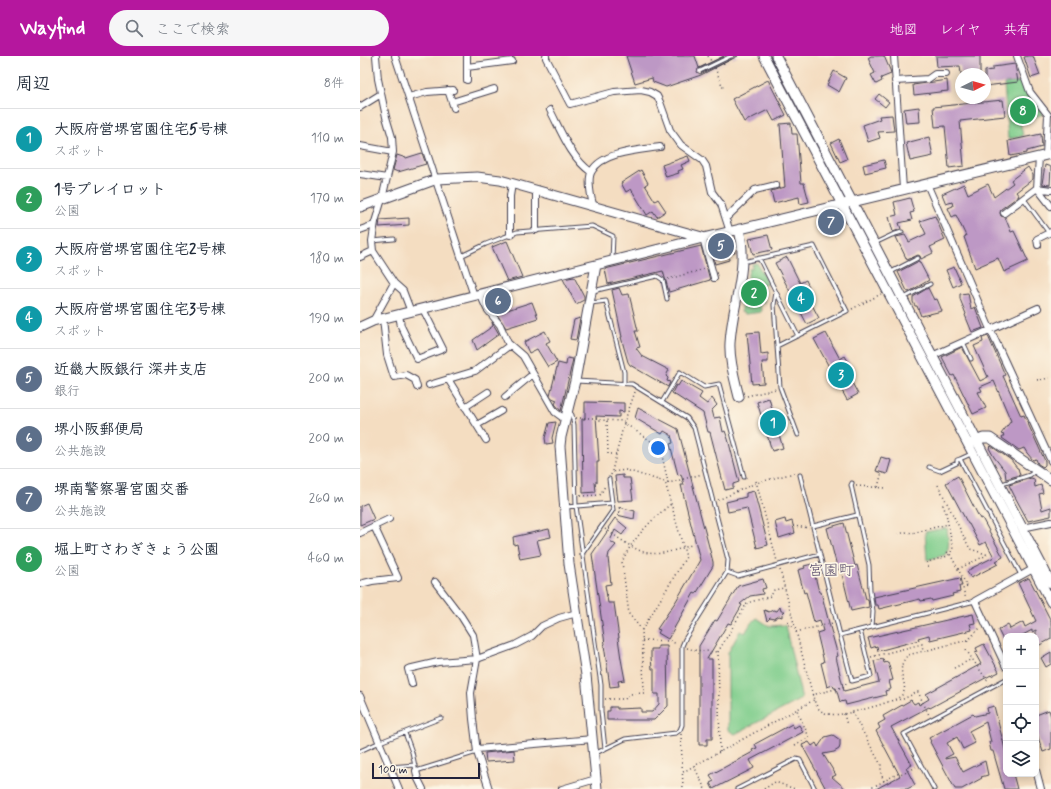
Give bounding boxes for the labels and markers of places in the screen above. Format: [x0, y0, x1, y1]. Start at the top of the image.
pin: 8 [1010, 96, 1036, 126]
pin: 7 [818, 207, 844, 237]
pin: 5 [708, 231, 734, 261]
pin: 2 [741, 278, 767, 308]
pin: 4 [788, 284, 814, 314]
pin: 6 [485, 286, 511, 316]
pin: 3 [828, 360, 854, 390]
pin: 1 [760, 408, 786, 438]

